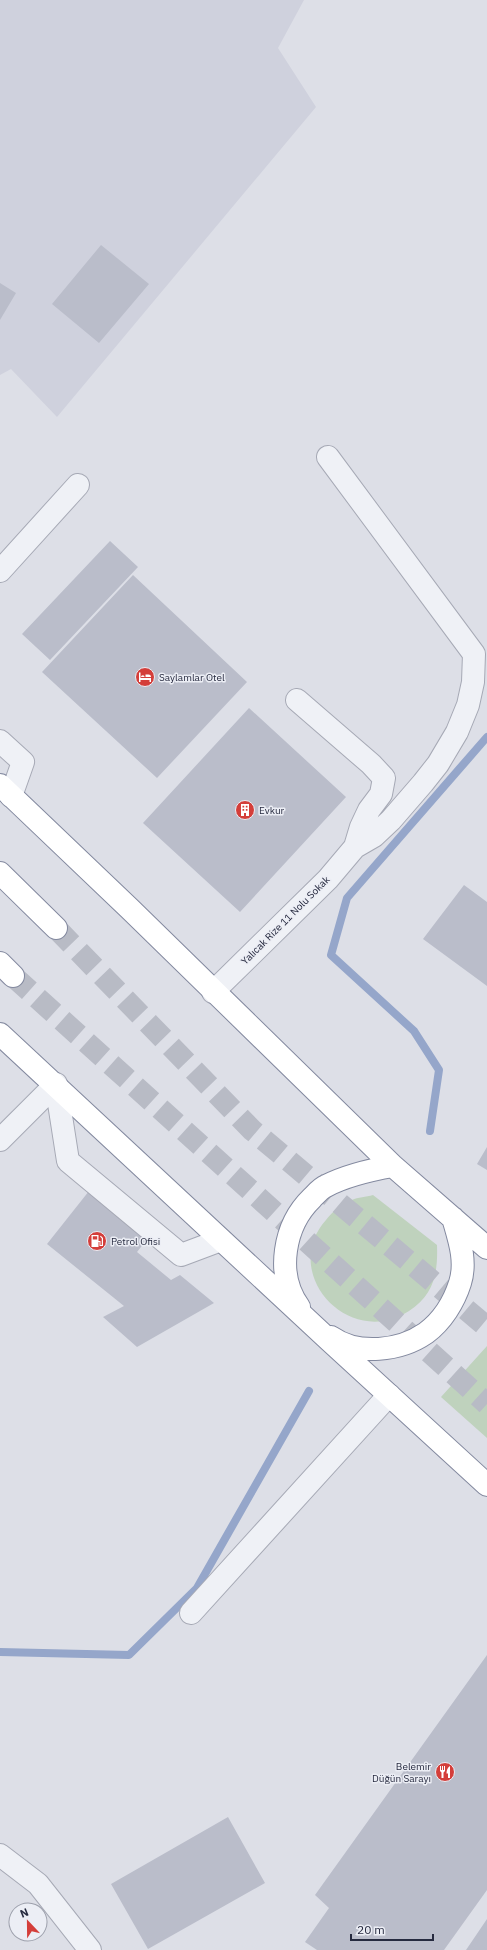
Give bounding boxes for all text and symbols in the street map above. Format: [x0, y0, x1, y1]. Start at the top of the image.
hotel icon: Saylamlar Otel [134, 666, 156, 688]
place label: Saylamlar Otel [159, 671, 225, 684]
building icon: Evkur [234, 799, 256, 821]
place label: Evkur [259, 804, 285, 817]
street label: Yalıcak Rize 11 Nolu Sokak [238, 873, 333, 967]
fuel station icon: Petrol Ofisi [86, 1230, 108, 1252]
place label: Petrol Ofisi [111, 1235, 160, 1248]
place label: Belemir Düğün Sarayı [372, 1760, 431, 1785]
restaurant icon: Belemir Düğün Sarayı [434, 1761, 456, 1783]
north arrow [8, 1902, 48, 1942]
text: N [18, 1905, 31, 1921]
scale bar [351, 1916, 433, 1942]
text: 20 m [357, 1922, 385, 1937]

